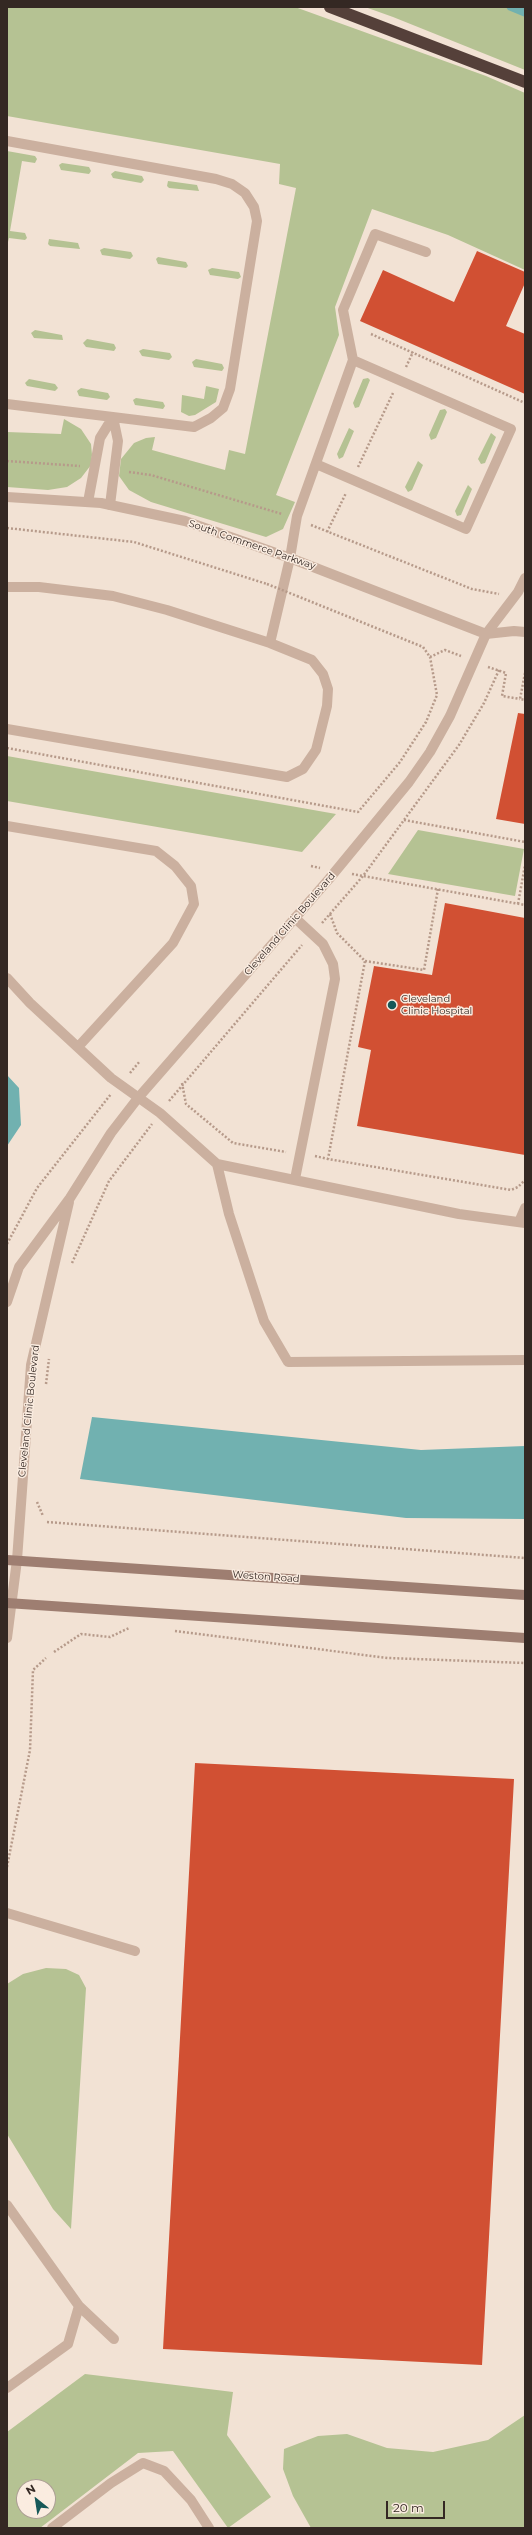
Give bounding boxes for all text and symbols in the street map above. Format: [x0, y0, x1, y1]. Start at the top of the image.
street label: South Commerce Parkway [187, 518, 317, 572]
street label: Cleveland Clinic Boulevard [242, 870, 338, 978]
place label: Cleveland Clinic Hospital [401, 993, 472, 1016]
marker: Cleveland Clinic Hospital [386, 999, 398, 1011]
street label: Cleveland Clinic Boulevard [16, 1344, 42, 1478]
street label: Weston Road [232, 1569, 300, 1585]
north arrow [16, 2479, 56, 2519]
text: N [23, 2481, 38, 2498]
scale bar [388, 2493, 447, 2519]
text: 20 m [393, 2500, 424, 2515]

